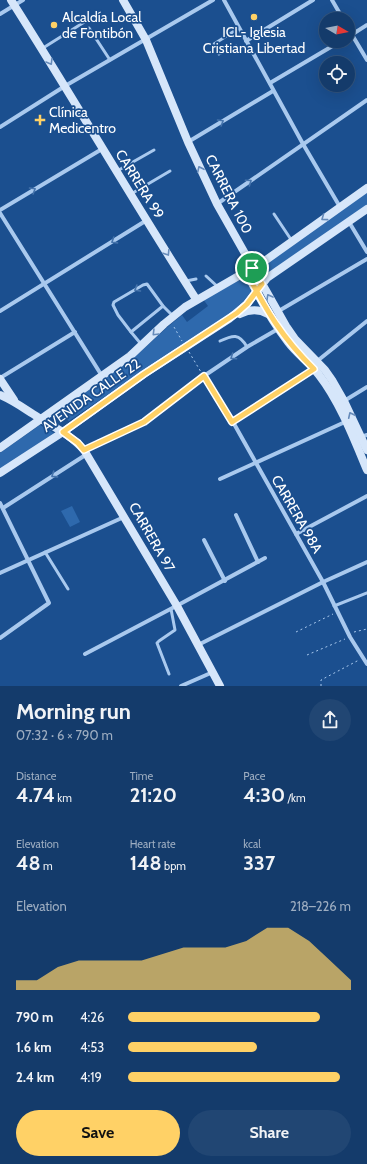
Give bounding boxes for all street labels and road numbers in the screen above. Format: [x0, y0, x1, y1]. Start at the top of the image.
street label: CARRERA 99 [112, 146, 168, 222]
street label: CARRERA 100 [201, 152, 257, 237]
street label: AVENIDA CALLE 22 [38, 354, 144, 436]
street label: CARRERA 98A [267, 472, 327, 557]
street label: CARRERA 97 [125, 499, 179, 575]

